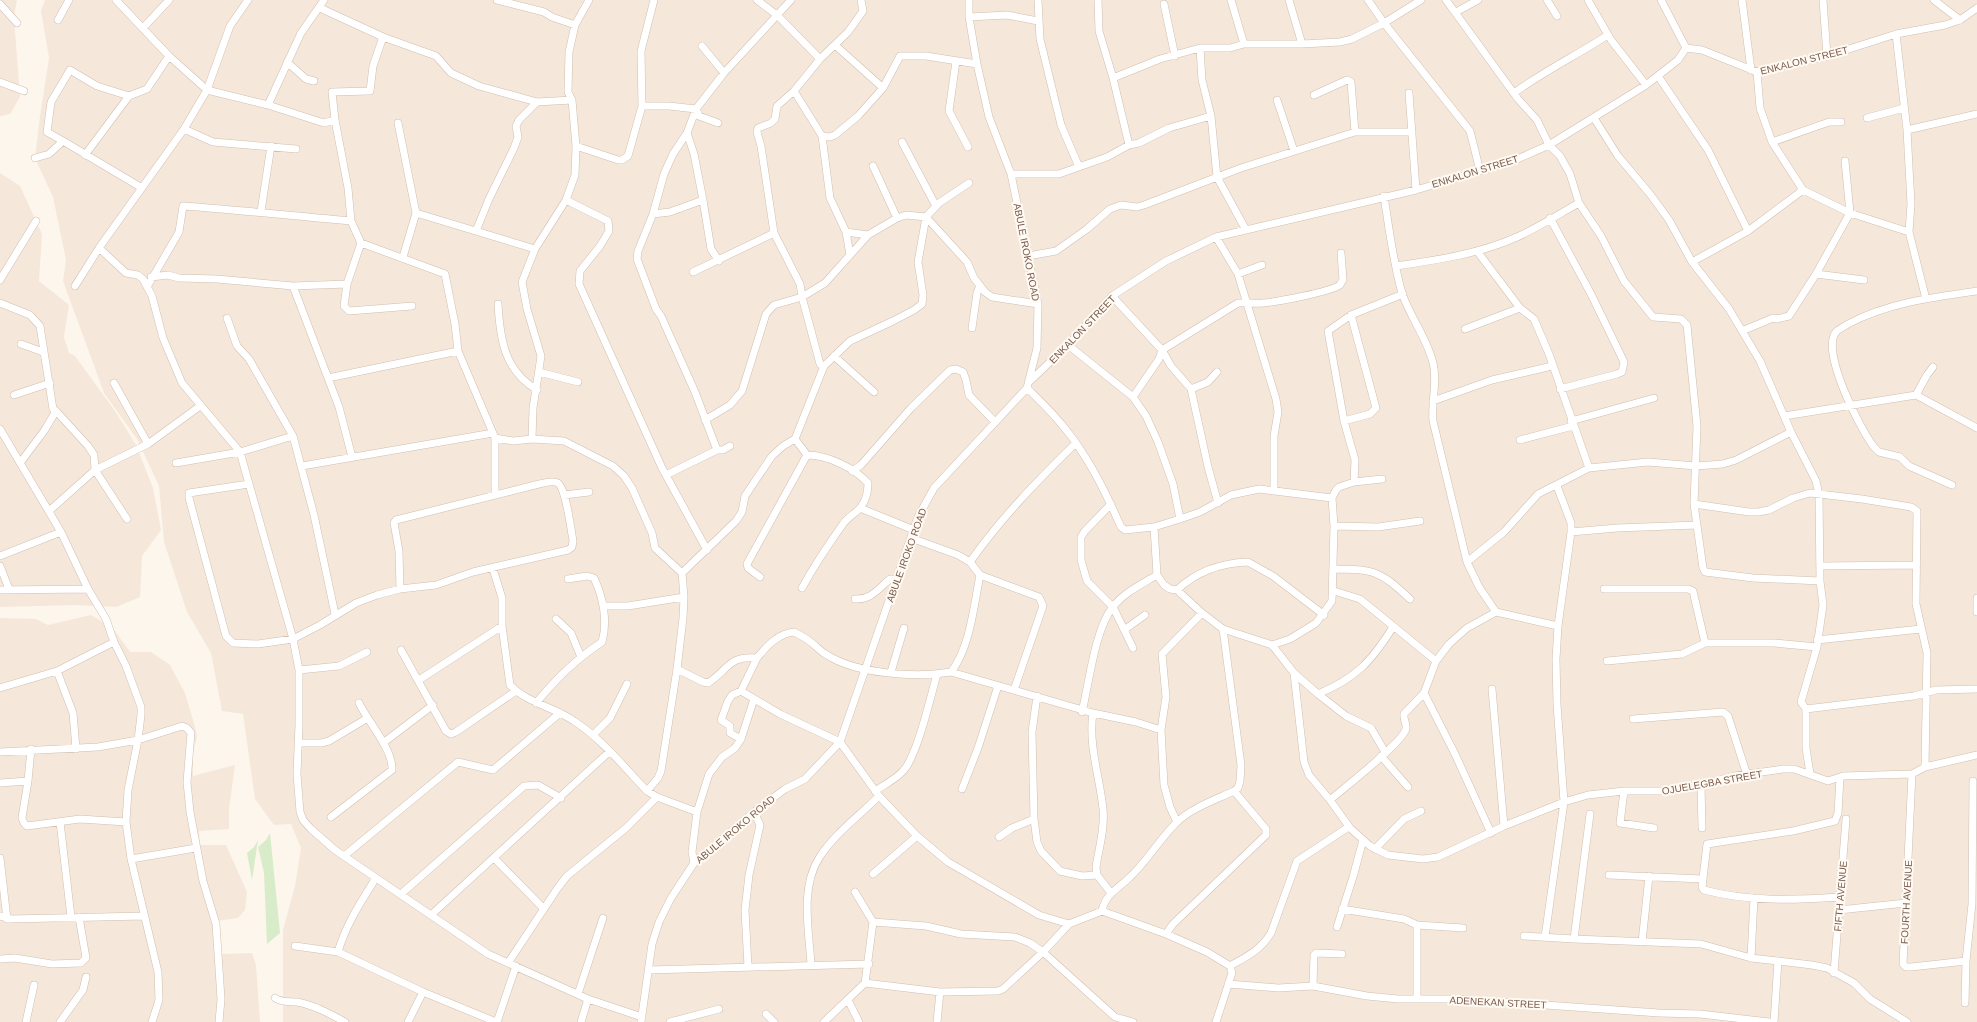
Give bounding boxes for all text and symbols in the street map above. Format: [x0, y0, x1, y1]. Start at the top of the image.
street label: ENKALON STREET [1759, 44, 1849, 77]
street label: ENKALON STREET [1430, 153, 1520, 190]
street label: ABULE IROKO ROAD [1012, 202, 1041, 302]
street label: ENKALON STREET [1047, 293, 1118, 366]
street label: ABULE IROKO ROAD [884, 507, 929, 604]
street label: OJUELEGBA STREET [1661, 768, 1763, 797]
street label: ABULE IROKO ROAD [694, 793, 777, 866]
street label: FOURTH AVENUE [1899, 859, 1914, 944]
street label: FIFTH AVENUE [1832, 860, 1849, 932]
street label: ADENEKAN STREET [1449, 994, 1547, 1011]

